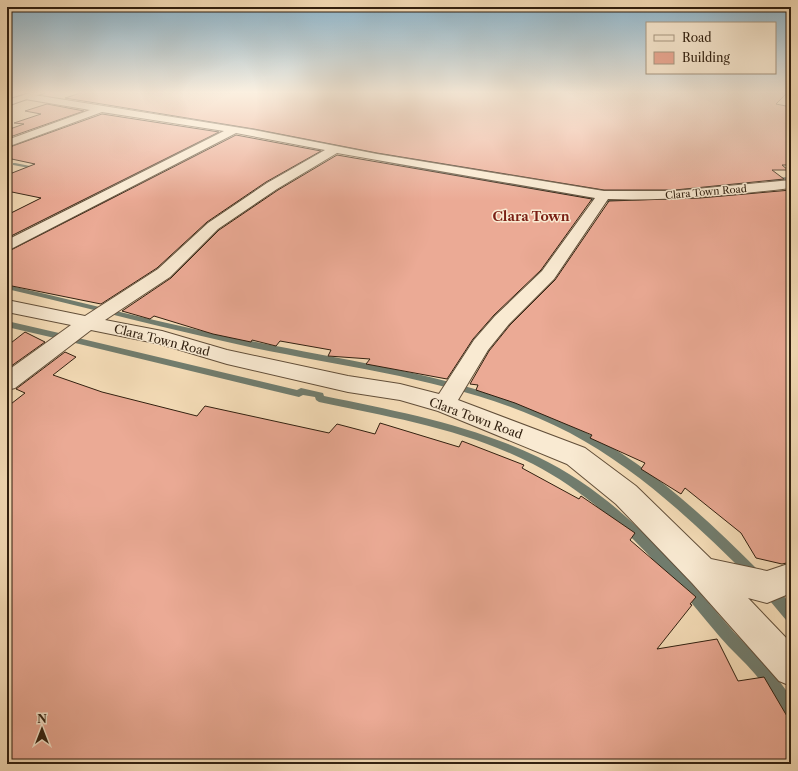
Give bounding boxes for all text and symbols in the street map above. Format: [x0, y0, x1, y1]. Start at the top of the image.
legend [646, 22, 776, 74]
text: Road [682, 30, 712, 45]
text: Building [682, 50, 730, 65]
street label: Clara Town Road [665, 182, 747, 202]
district label: Clara Town [492, 208, 570, 224]
street label: Clara Town Road [112, 321, 212, 359]
street label: Clara Town Road [427, 394, 525, 442]
north arrow [22, 709, 62, 749]
text: N [37, 712, 47, 726]

